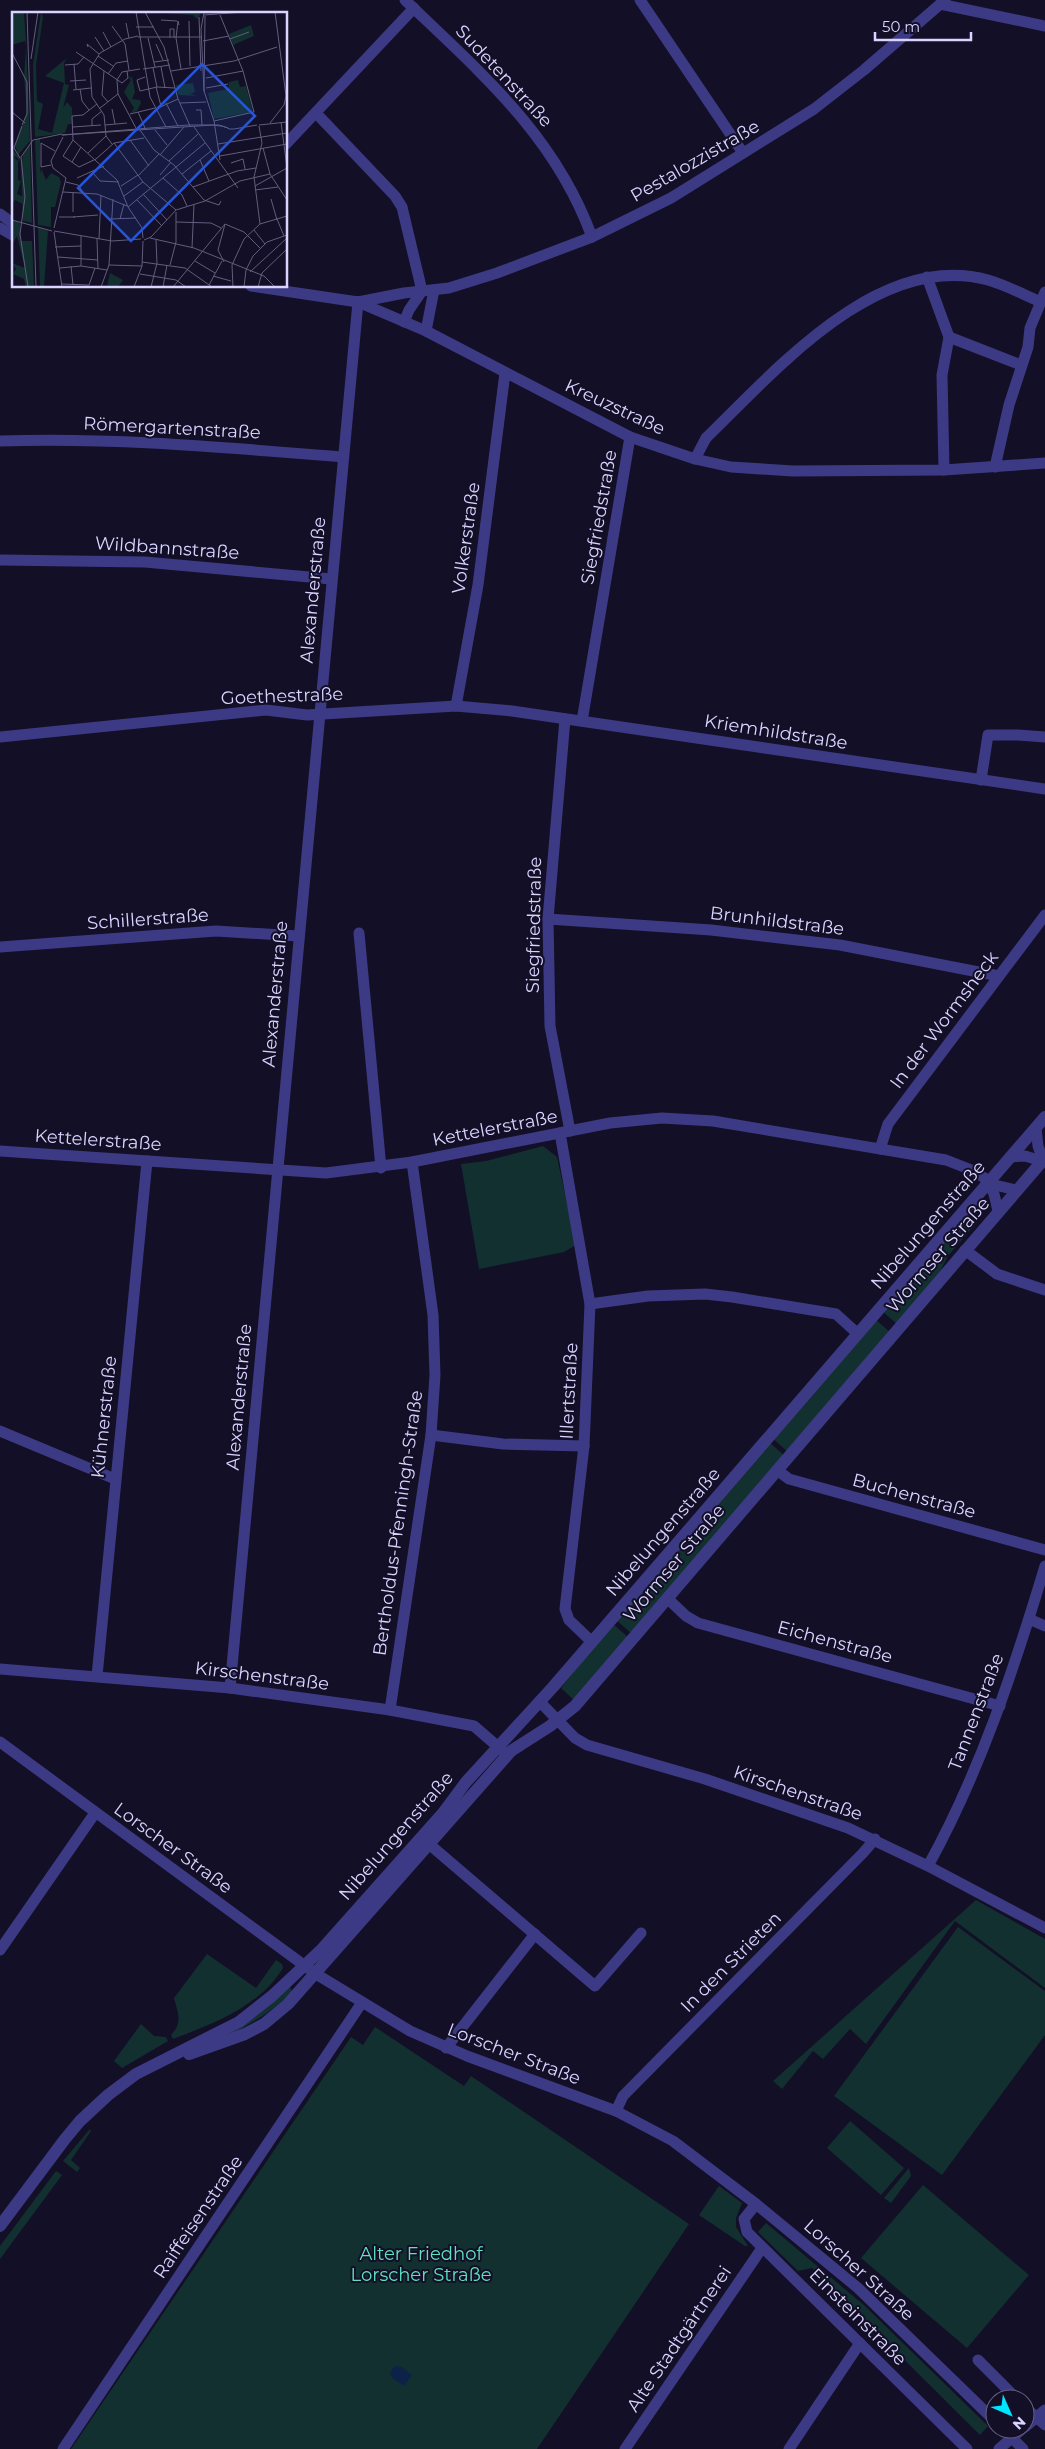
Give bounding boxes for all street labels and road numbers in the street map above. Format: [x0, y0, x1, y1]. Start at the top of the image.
street label: Sudetenstraße [451, 20, 557, 132]
street label: Pestalozzistraße [627, 115, 763, 207]
street label: Kreuzstraße [561, 374, 669, 440]
street label: Römergartenstraße [83, 412, 261, 444]
street label: Siegfriedstraße [576, 448, 622, 586]
street label: Volkerstraße [447, 481, 485, 595]
street label: Alexanderstraße [296, 516, 330, 664]
street label: Wildbannstraße [94, 532, 240, 564]
street label: Goethestraße [220, 683, 344, 709]
street label: Kriemhildstraße [703, 710, 849, 754]
street label: Siegfriedstraße [522, 857, 546, 993]
street label: Brunhildstraße [709, 902, 846, 940]
street label: Schillerstraße [86, 904, 210, 934]
street label: Alexanderstraße [258, 920, 292, 1068]
street label: In der Wormsheck [885, 947, 1003, 1093]
street label: Kettelerstraße [430, 1105, 560, 1151]
street label: Kettelerstraße [34, 1125, 162, 1155]
street label: Nibelungenstraße [866, 1156, 990, 1294]
street label: Wormser Straße [882, 1192, 994, 1317]
street label: Alexanderstraße [222, 1323, 256, 1471]
street label: Illertstraße [555, 1342, 583, 1440]
street label: Kühnerstraße [87, 1355, 121, 1479]
street label: Bertholdus-Pfenningh-Straße [368, 1389, 428, 1657]
street label: Nibelungenstraße [601, 1463, 725, 1601]
street label: Buchenstraße [850, 1469, 978, 1523]
street label: Wormser Straße [619, 1500, 730, 1626]
street label: Eichenstraße [775, 1616, 895, 1668]
street label: Tannenstraße [944, 1650, 1009, 1774]
street label: Kirschenstraße [194, 1657, 330, 1695]
street label: Kirschenstraße [731, 1761, 865, 1825]
street label: Nibelungenstraße [334, 1767, 458, 1905]
street label: Lorscher Straße [109, 1798, 237, 1898]
street label: In den Strieten [676, 1907, 786, 2017]
street label: Lorscher Straße [444, 2018, 584, 2090]
street label: Raiffeisenstraße [149, 2151, 247, 2283]
street label: Lorscher Straße [799, 2215, 919, 2325]
street label: Alte Stadtgärtnerei [622, 2262, 736, 2416]
street label: Einsteinstraße [805, 2264, 911, 2370]

